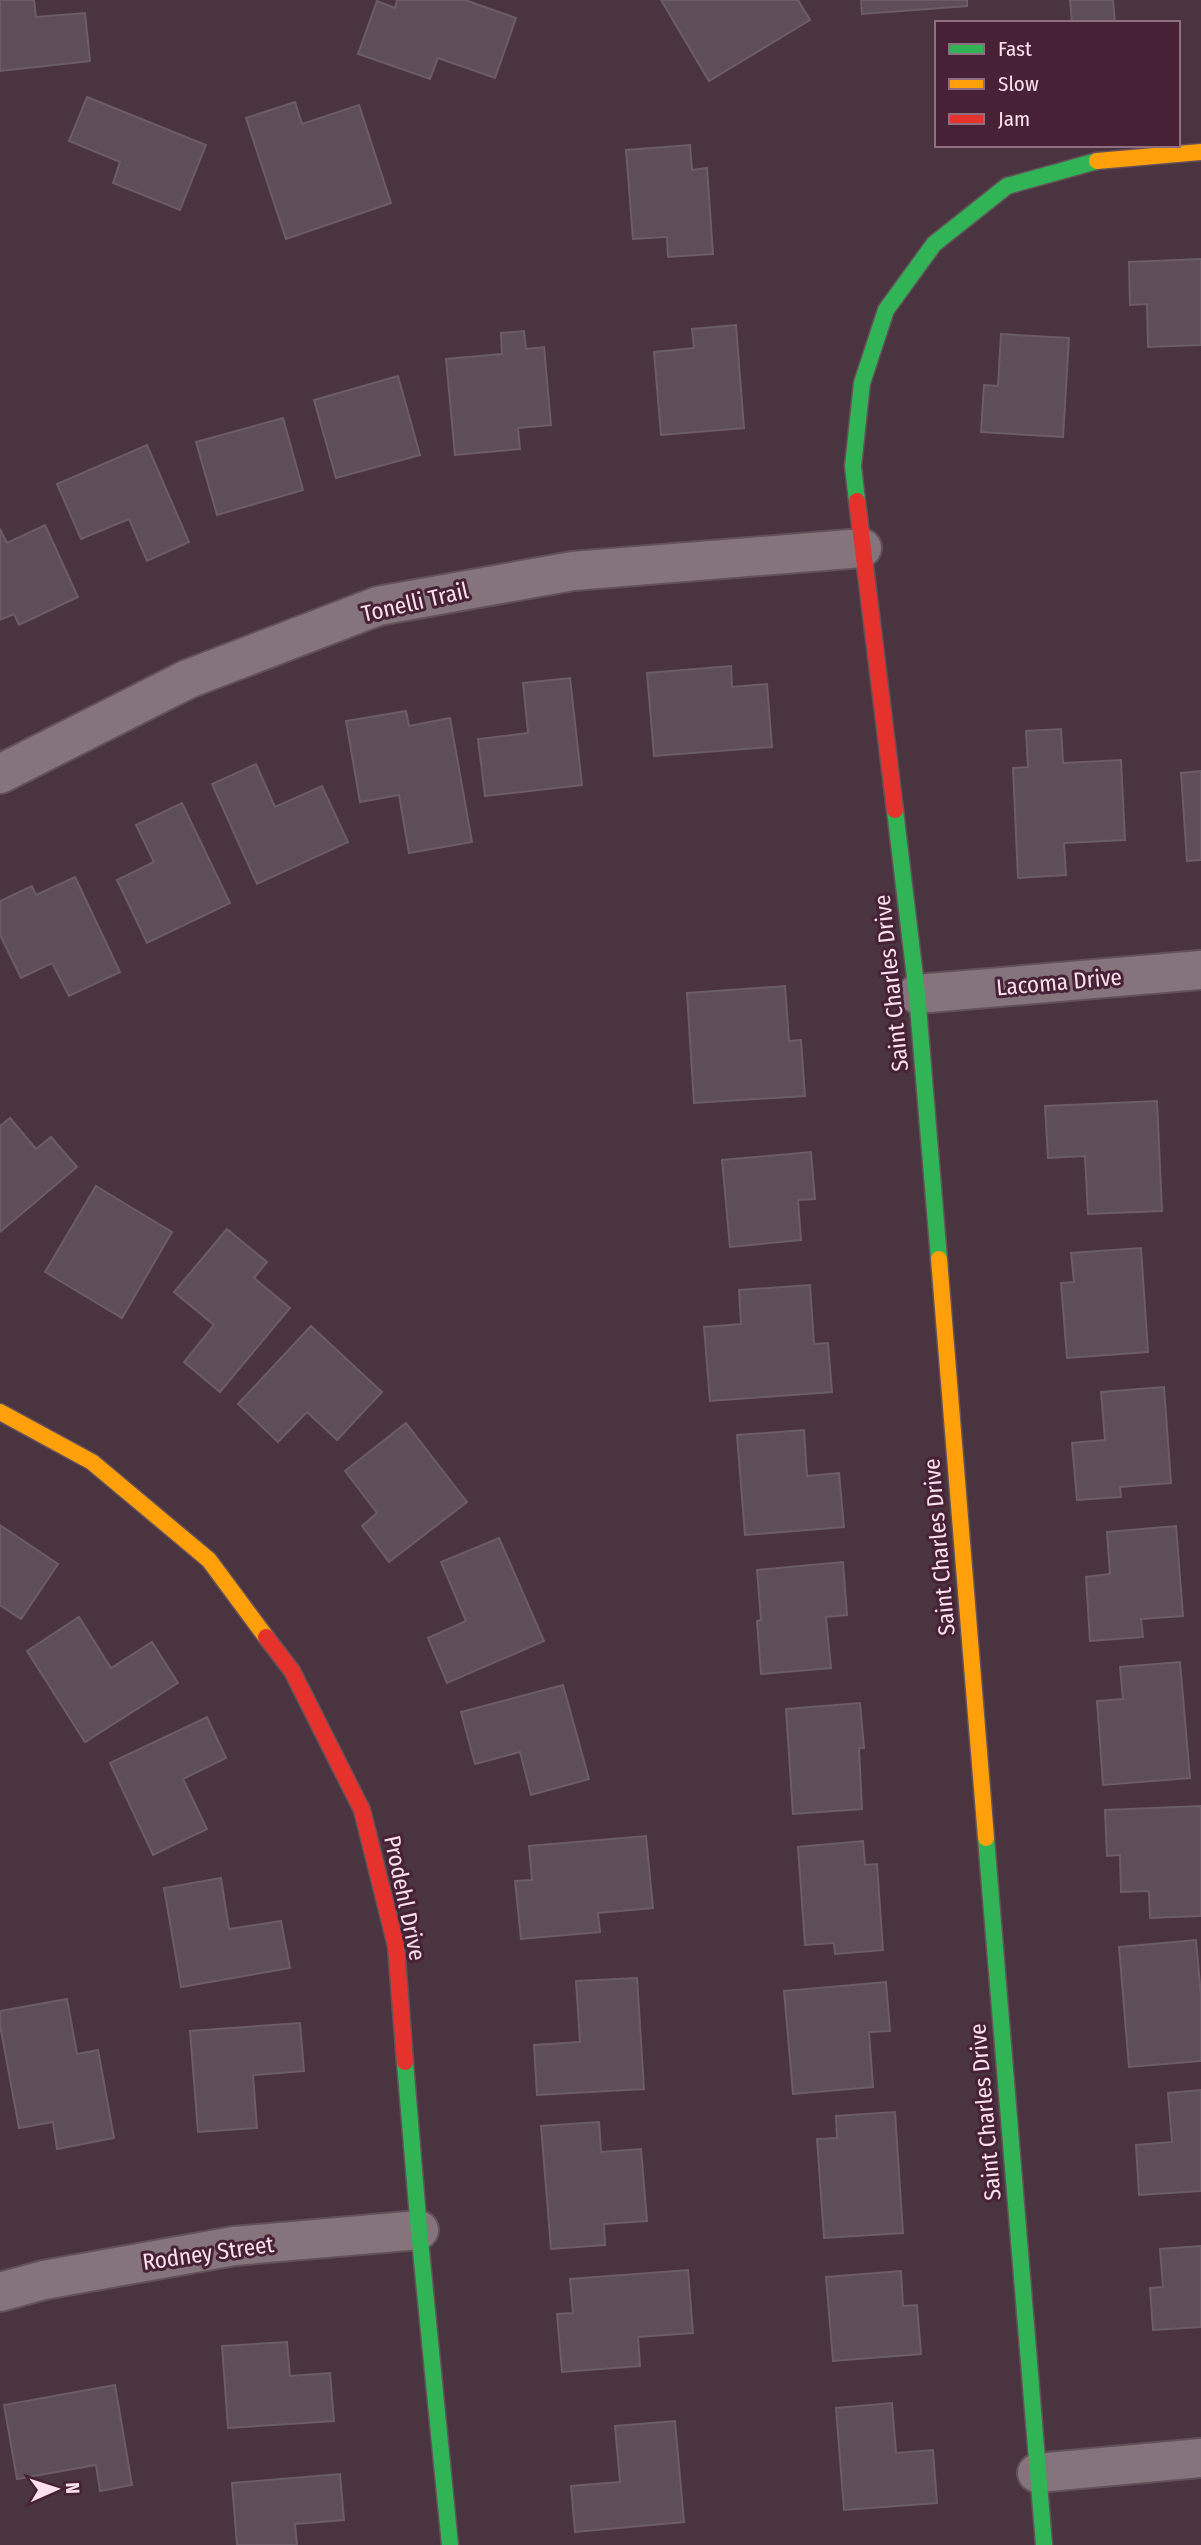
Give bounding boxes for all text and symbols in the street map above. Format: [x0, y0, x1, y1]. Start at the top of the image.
legend [935, 21, 1180, 147]
text: Fast [998, 36, 1032, 62]
text: Slow [998, 71, 1039, 97]
text: Jam [998, 106, 1030, 132]
street label: Tonelli Trail [359, 576, 471, 628]
street label: Saint Charles Drive [868, 893, 914, 1073]
street label: Lacoma Drive [995, 963, 1123, 1001]
street label: Saint Charles Drive [917, 1457, 961, 1637]
street label: Prodehl Drive [378, 1833, 432, 1963]
street label: Saint Charles Drive [963, 2022, 1007, 2202]
street label: Rodney Street [141, 2230, 276, 2276]
north arrow [21, 2454, 91, 2524]
text: N [61, 2482, 84, 2494]

